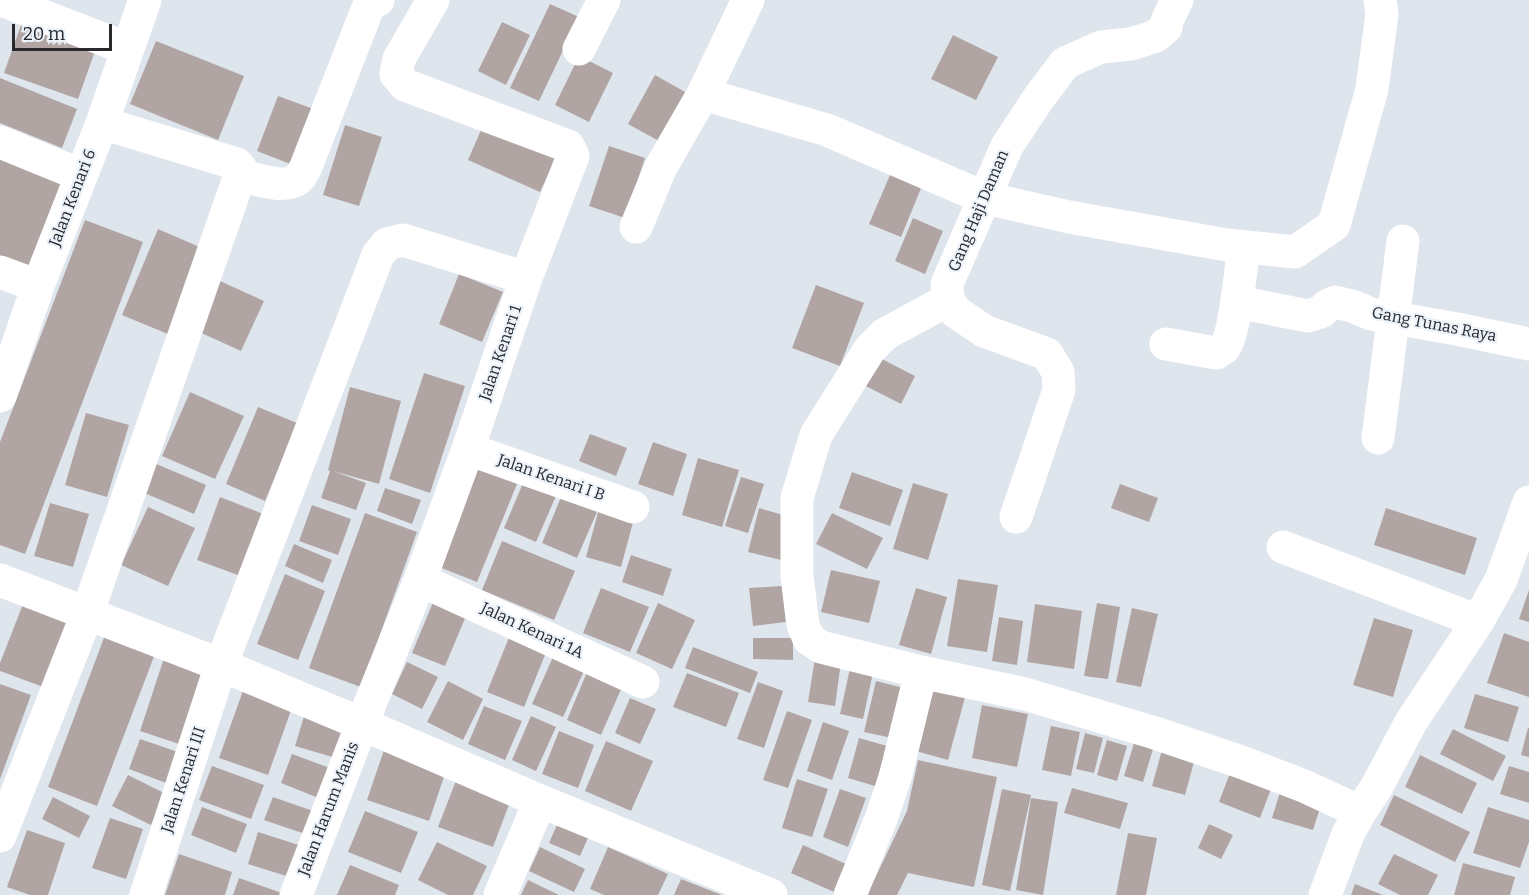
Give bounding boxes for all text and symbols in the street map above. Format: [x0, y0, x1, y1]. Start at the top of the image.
scale bar [15, 12, 116, 50]
text: 20 m [23, 23, 65, 45]
street label: Jalan Kenari 6 [46, 147, 100, 249]
street label: Gang Haji Daman [945, 147, 1013, 275]
street label: Jalan Kenari 1 [476, 303, 526, 403]
street label: Gang Tunas Raya [1370, 303, 1498, 347]
street label: Jalan Kenari I B [495, 451, 607, 505]
street label: Jalan Kenari 1A [478, 599, 586, 663]
street label: Jalan Kenari III [158, 725, 210, 835]
street label: Jalan Harum Manis [295, 739, 363, 879]

